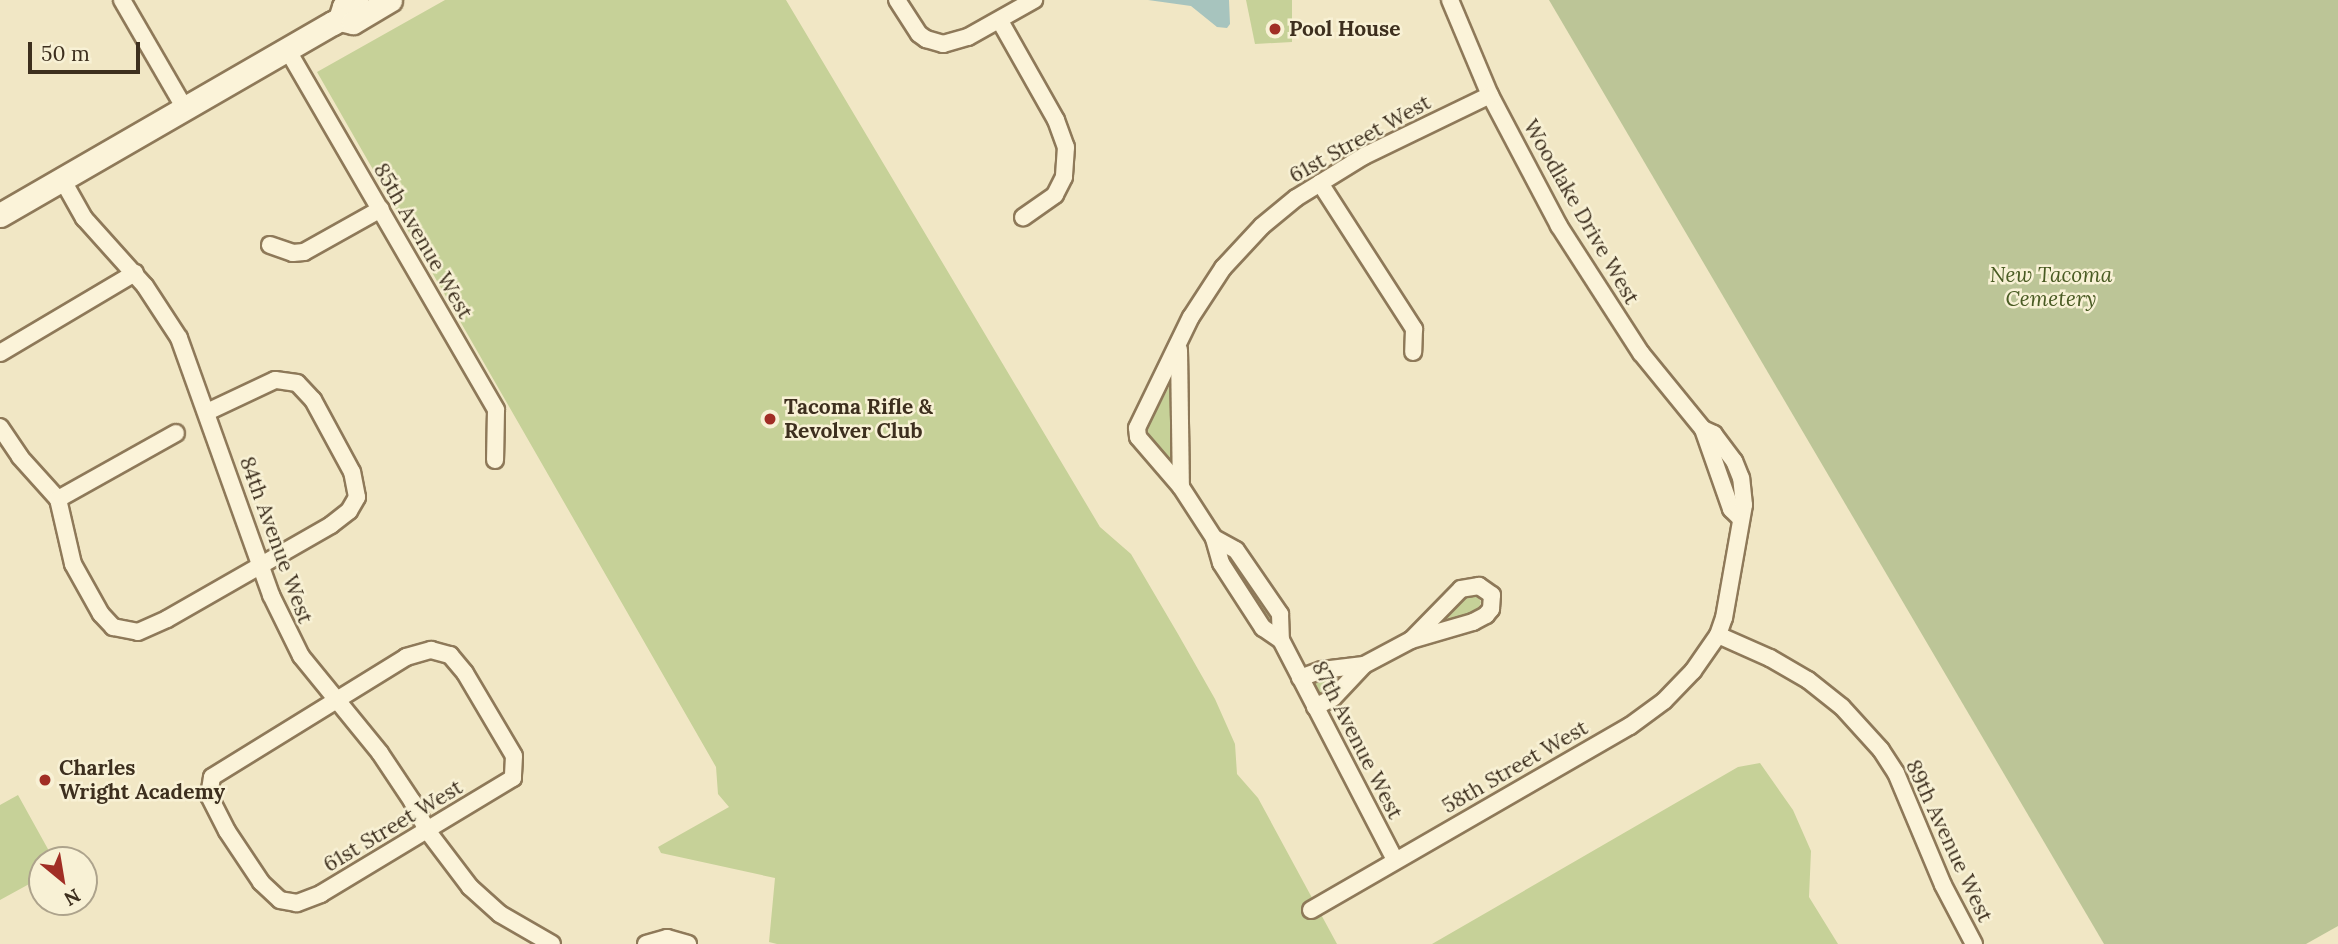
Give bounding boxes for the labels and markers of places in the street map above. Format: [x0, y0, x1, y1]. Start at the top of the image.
place label: Pool House [1289, 16, 1401, 42]
marker: Pool House [1267, 21, 1283, 37]
place label: Tacoma Rifle & Revolver Club [784, 394, 933, 444]
marker: Tacoma Rifle & Revolver Club [762, 411, 778, 427]
place label: Charles Wright Academy [59, 755, 225, 805]
marker: Charles Wright Academy [37, 772, 53, 788]

